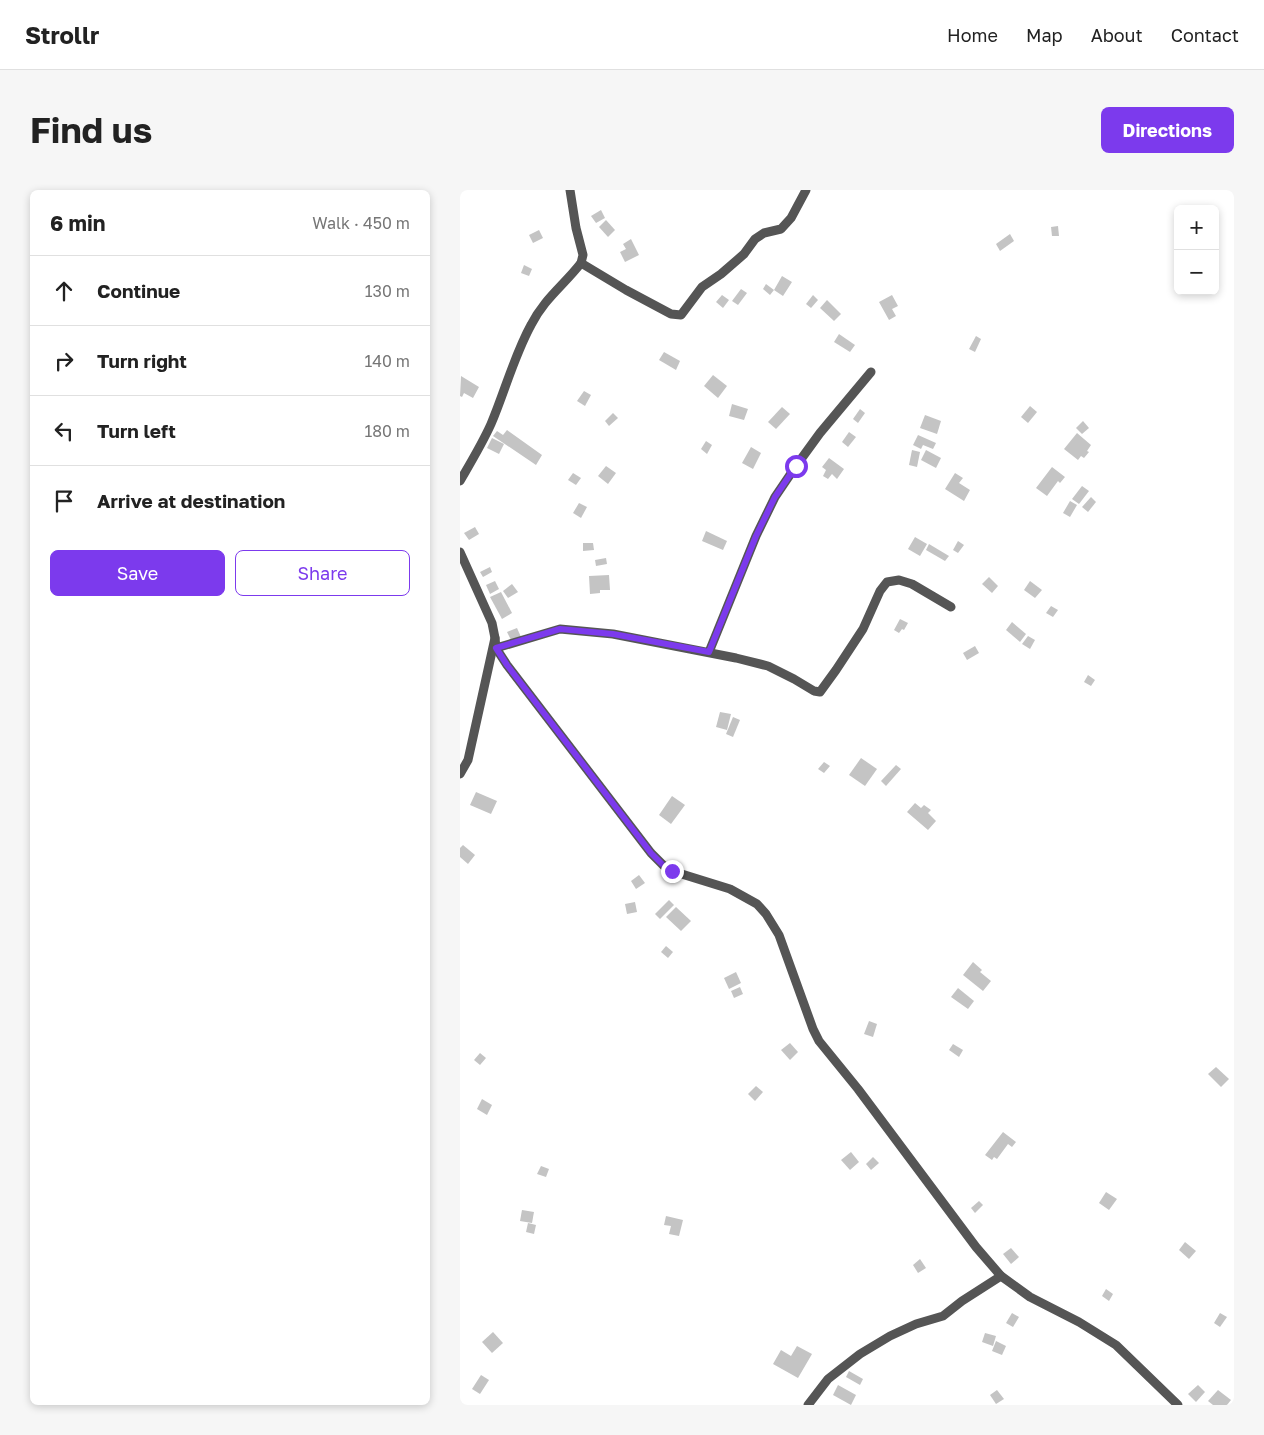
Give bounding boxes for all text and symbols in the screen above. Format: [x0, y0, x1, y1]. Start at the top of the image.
text: Strollr [25, 20, 99, 49]
text: Home [947, 24, 998, 46]
text: Map [1026, 24, 1063, 46]
text: About [1091, 24, 1143, 46]
text: Contact [1171, 24, 1239, 46]
button: Directions [1101, 107, 1234, 153]
text: Find us [30, 109, 152, 151]
map controls [1174, 205, 1219, 295]
button: + [1174, 205, 1219, 250]
text: 6 min [50, 210, 105, 236]
text: Walk · 450 m [312, 213, 410, 233]
button: − [1174, 250, 1219, 295]
icon: ahead [50, 277, 78, 305]
text: Continue [97, 279, 180, 302]
text: 130 m [365, 281, 410, 301]
icon: right [50, 347, 78, 375]
text: Turn right [97, 349, 187, 372]
text: 140 m [364, 351, 410, 371]
icon: left [50, 417, 78, 445]
text: Turn left [97, 419, 176, 442]
text: 180 m [364, 421, 410, 441]
route start [785, 455, 808, 478]
icon: arrive [50, 487, 78, 515]
text: Arrive at destination [97, 489, 285, 512]
button: Save [50, 550, 225, 596]
button: Share [235, 550, 410, 596]
route end [661, 860, 684, 883]

